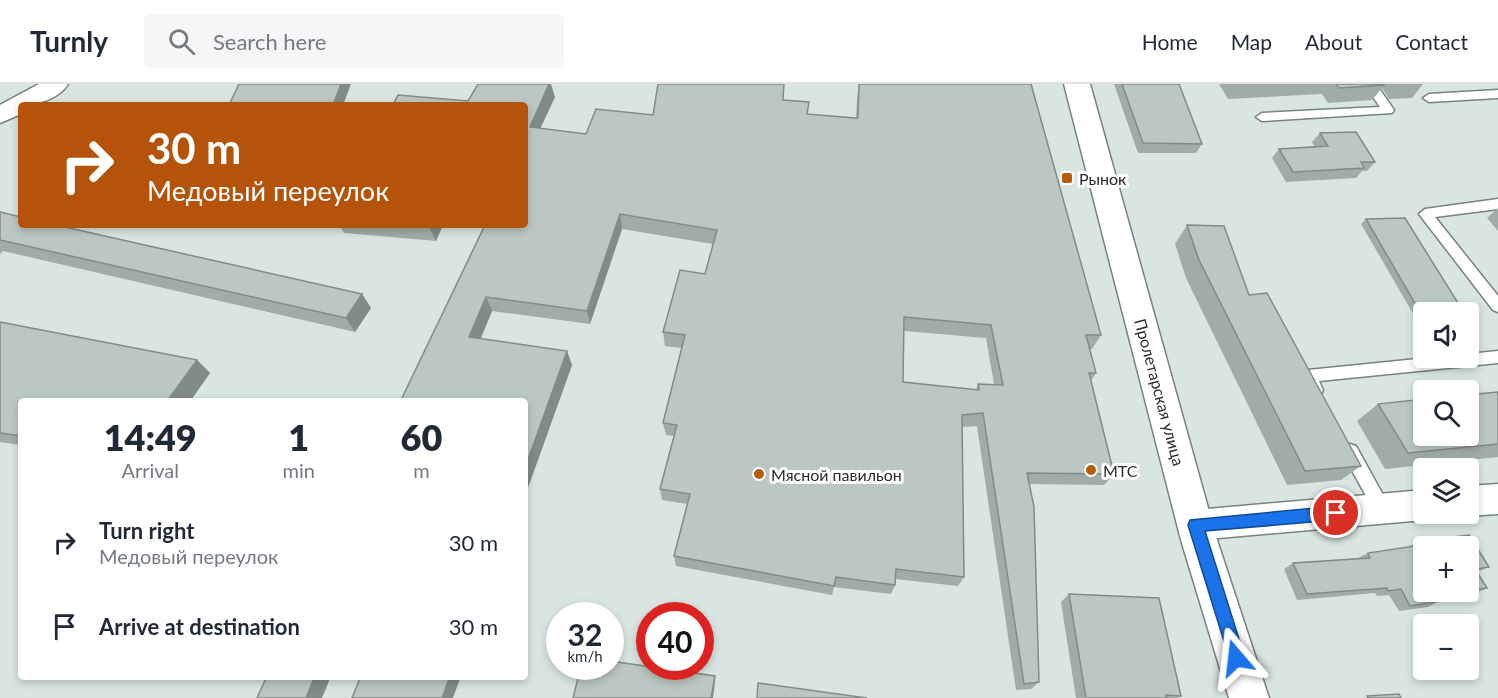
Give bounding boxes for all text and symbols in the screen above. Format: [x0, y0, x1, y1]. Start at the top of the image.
search box [144, 14, 564, 68]
text: Turnly [30, 24, 108, 58]
icon: search [165, 25, 198, 58]
text: Search here [213, 28, 326, 55]
text: Home [1142, 29, 1198, 54]
text: Map [1231, 29, 1272, 54]
text: About [1305, 29, 1362, 54]
text: Contact [1395, 29, 1468, 54]
text: 30 m [147, 123, 241, 173]
icon: right [48, 126, 126, 204]
place label: Рынок [1079, 169, 1127, 188]
marker: Рынок [1060, 171, 1074, 185]
text: Медовый переулок [147, 174, 389, 207]
map controls [1413, 302, 1479, 680]
button: sound [1413, 302, 1479, 368]
street label: Пролетарская улица [1131, 316, 1189, 468]
button: search [1413, 380, 1479, 446]
text: 14:49 [104, 415, 197, 459]
text: 1 [288, 415, 309, 459]
text: 60 [401, 415, 442, 459]
text: Arrival [121, 458, 179, 482]
text: min [282, 458, 315, 482]
text: m [413, 458, 430, 482]
button: layers [1413, 458, 1479, 524]
place label: МТС [1103, 461, 1138, 480]
marker: МТС [1084, 463, 1098, 477]
place label: Мясной павильон [771, 465, 902, 484]
marker: Мясной павильон [752, 467, 766, 481]
pin [1310, 487, 1361, 538]
icon: arrive [1319, 496, 1352, 529]
text: Turn right [99, 517, 194, 544]
icon: right [48, 526, 81, 559]
text: 30 m [449, 529, 498, 556]
button: + [1413, 536, 1479, 602]
text: Медовый переулок [99, 544, 278, 568]
speed limit sign: 40 [636, 602, 714, 680]
icon: arrive [48, 610, 81, 643]
text: Arrive at destination [99, 613, 300, 640]
text: 30 m [449, 613, 498, 640]
button: − [1413, 614, 1479, 680]
text: 32 [568, 616, 602, 652]
position arrow [1204, 626, 1268, 690]
text: km/h [567, 647, 603, 665]

